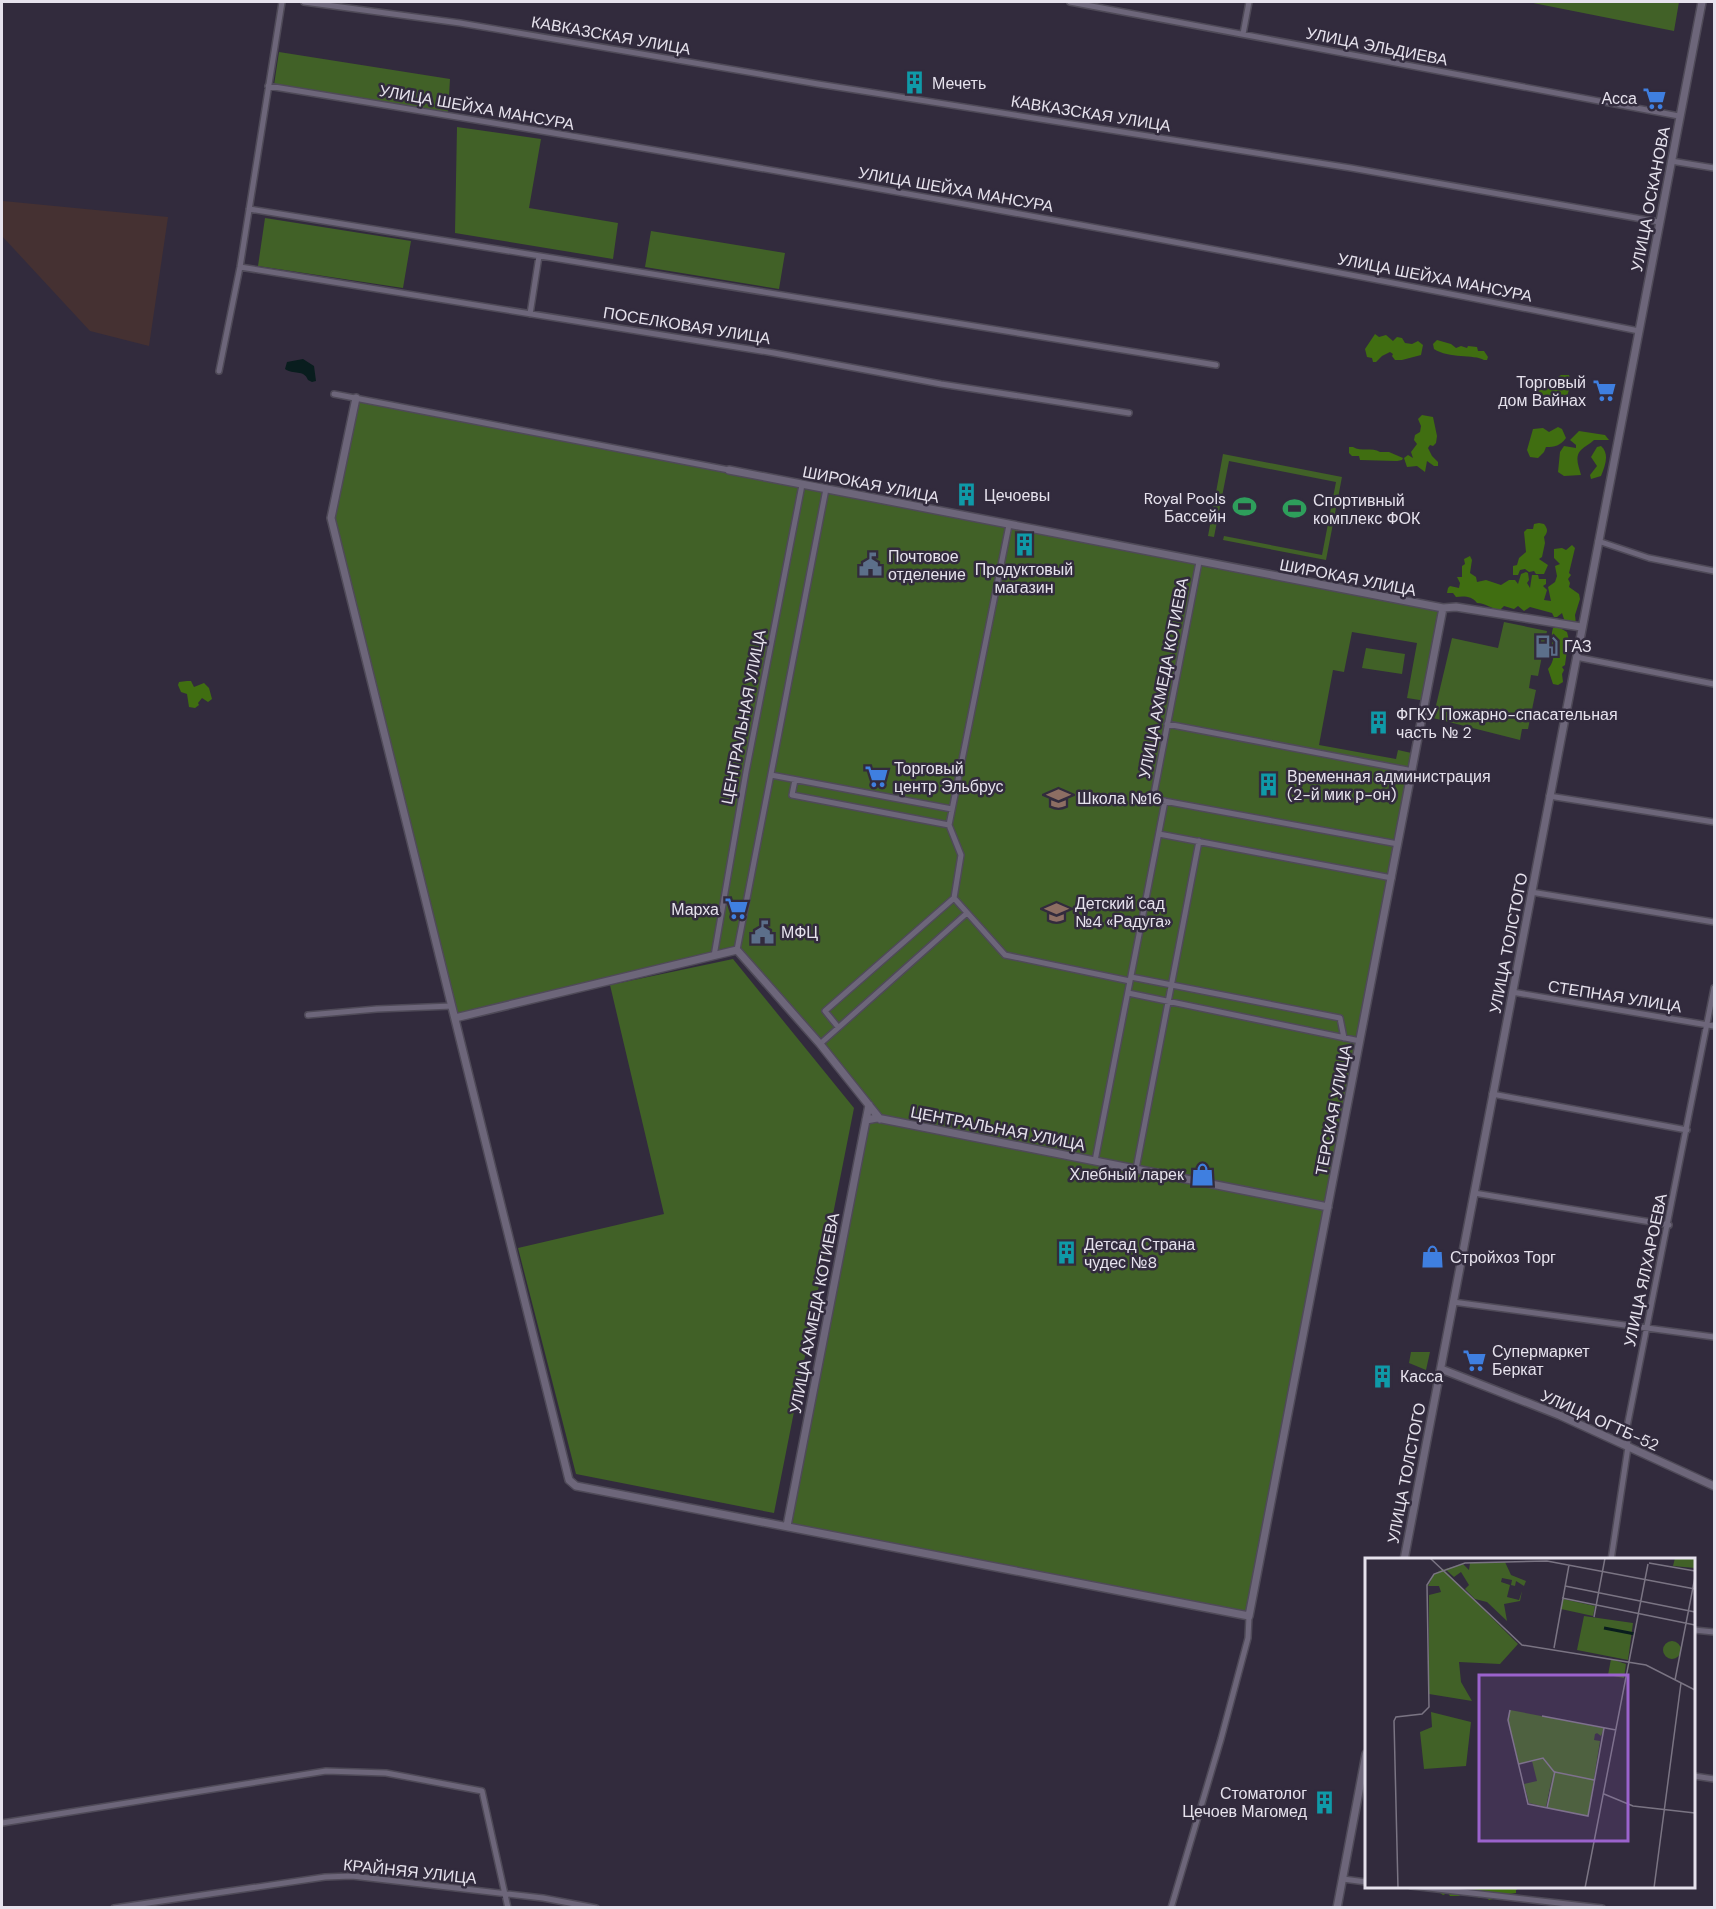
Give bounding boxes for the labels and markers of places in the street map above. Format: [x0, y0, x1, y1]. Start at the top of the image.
building icon: Мечеть [901, 70, 927, 96]
place label: Мечеть [932, 73, 986, 94]
supermarket icon: Асса [1642, 85, 1668, 111]
place label: Асса [1601, 88, 1637, 109]
place label: Торговый дом Вайнах [1498, 372, 1586, 411]
supermarket icon: Торговый дом Вайнах [1591, 378, 1617, 404]
building icon: Цечоевы [953, 482, 979, 508]
place label: Цечоевы [984, 485, 1050, 506]
place label: Royal Pools Бассейн [1144, 488, 1226, 527]
place label: Спортивный комплекс ФОК [1313, 490, 1421, 529]
sports icon: Royal Pools Бассейн [1231, 494, 1257, 520]
sports icon: Спортивный комплекс ФОК [1282, 496, 1308, 522]
building icon: Продуктовый магазин [1011, 531, 1037, 557]
place label: Почтовое отделение [888, 546, 966, 585]
public building icon: Почтовое отделение [857, 552, 883, 578]
place label: Продуктовый магазин [975, 559, 1073, 598]
fuel station icon: ГАЗ [1533, 633, 1559, 659]
place label: ГАЗ [1564, 636, 1592, 657]
place label: ФГКУ Пожарно-спасательная часть № 2 [1396, 704, 1618, 743]
building icon: ФГКУ Пожарно-спасательная часть № 2 [1365, 710, 1391, 736]
place label: Торговый центр Эльбрус [894, 758, 1004, 797]
supermarket icon: Торговый центр Эльбрус [863, 764, 889, 790]
place label: Временная администрация (2-й мик р-он) [1287, 766, 1491, 805]
building icon: Временная администрация (2-й мик р-он) [1256, 772, 1282, 798]
school or university icon: Школа №16 [1046, 785, 1072, 811]
place label: Школа №16 [1077, 788, 1162, 809]
place label: Детский сад №4 «Радуга» [1075, 893, 1171, 932]
supermarket icon: Марха [724, 896, 750, 922]
place label: Марха [671, 899, 719, 920]
school or university icon: Детский сад №4 «Радуга» [1044, 899, 1070, 925]
public building icon: МФЦ [750, 919, 776, 945]
place label: МФЦ [781, 922, 818, 943]
shop icon: Хлебный ларек [1189, 1161, 1215, 1187]
place label: Хлебный ларек [1070, 1164, 1185, 1185]
place label: Детсад Страна чудес №8 [1084, 1234, 1195, 1273]
building icon: Детсад Страна чудес №8 [1053, 1240, 1079, 1266]
shop icon: Стройхоз Торг [1419, 1244, 1445, 1270]
place label: Стройхоз Торг [1450, 1247, 1556, 1268]
place label: Супермаркет Беркат [1492, 1341, 1590, 1380]
supermarket icon: Супермаркет Беркат [1461, 1347, 1487, 1373]
building icon: Касса [1369, 1363, 1395, 1389]
place label: Касса [1400, 1366, 1443, 1387]
place label: Стоматолог Цечоев Магомед [1182, 1783, 1308, 1822]
building icon: Стоматолог Цечоев Магомед [1312, 1789, 1338, 1815]

